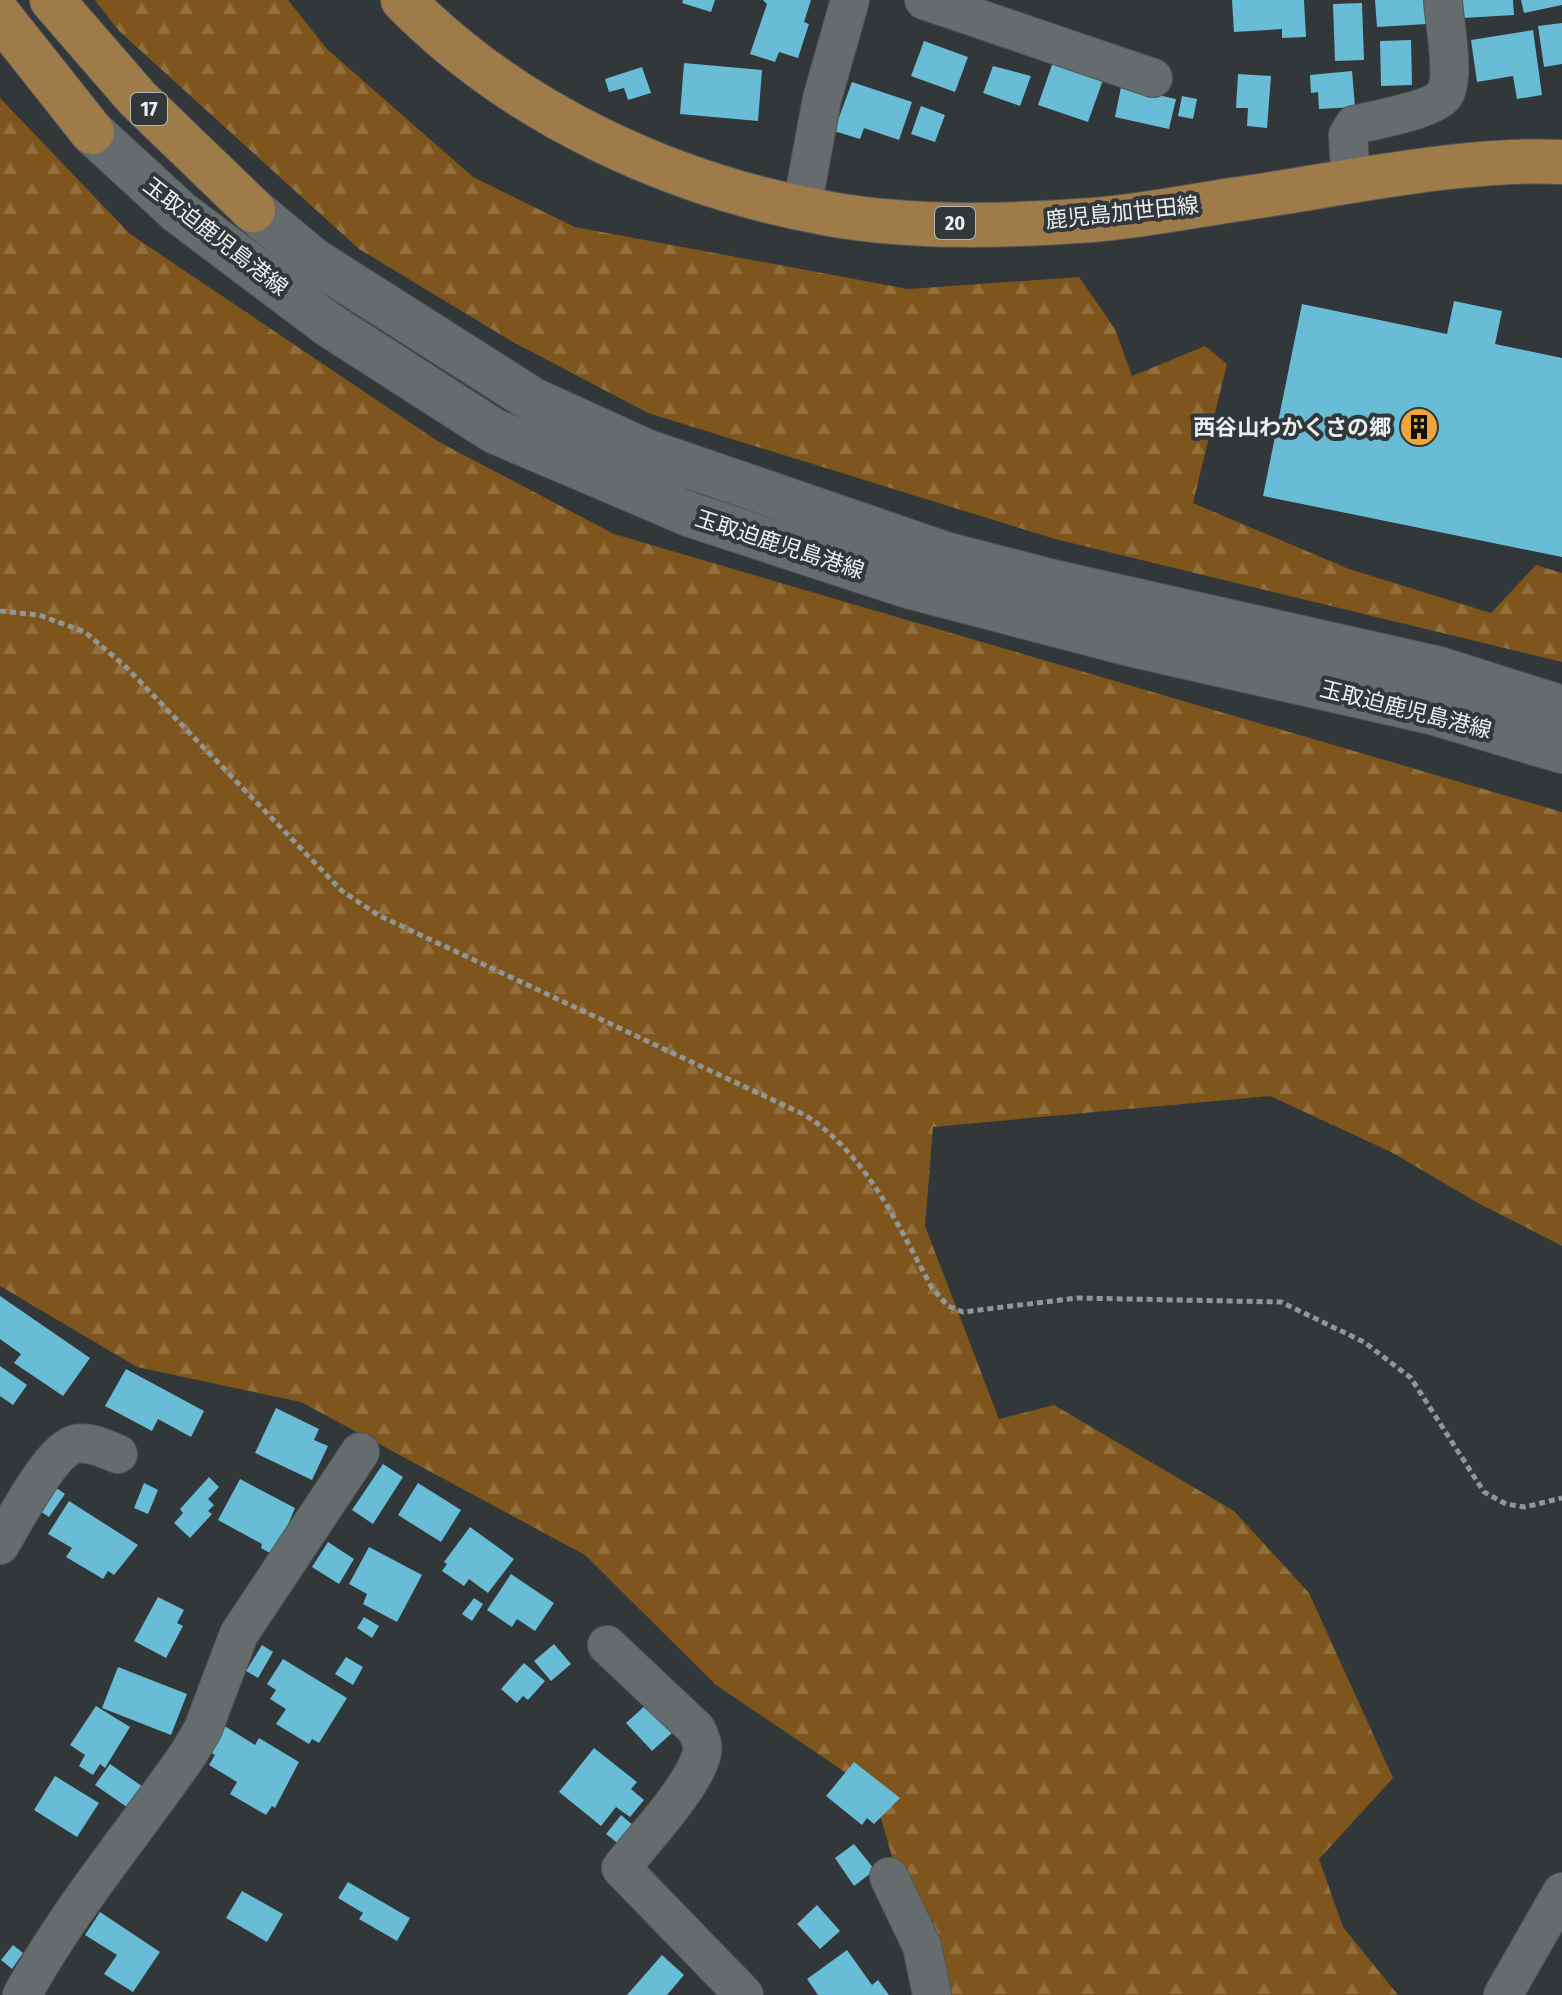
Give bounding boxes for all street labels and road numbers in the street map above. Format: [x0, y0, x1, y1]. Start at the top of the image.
road number: 17 [131, 93, 167, 125]
street label: 玉取迫鹿児島港線 [138, 172, 293, 301]
street label: 鹿児島加世田線 [1044, 191, 1200, 234]
road number: 20 [935, 207, 975, 239]
street label: 玉取迫鹿児島港線 [692, 504, 868, 585]
street label: 玉取迫鹿児島港線 [1317, 675, 1495, 744]

